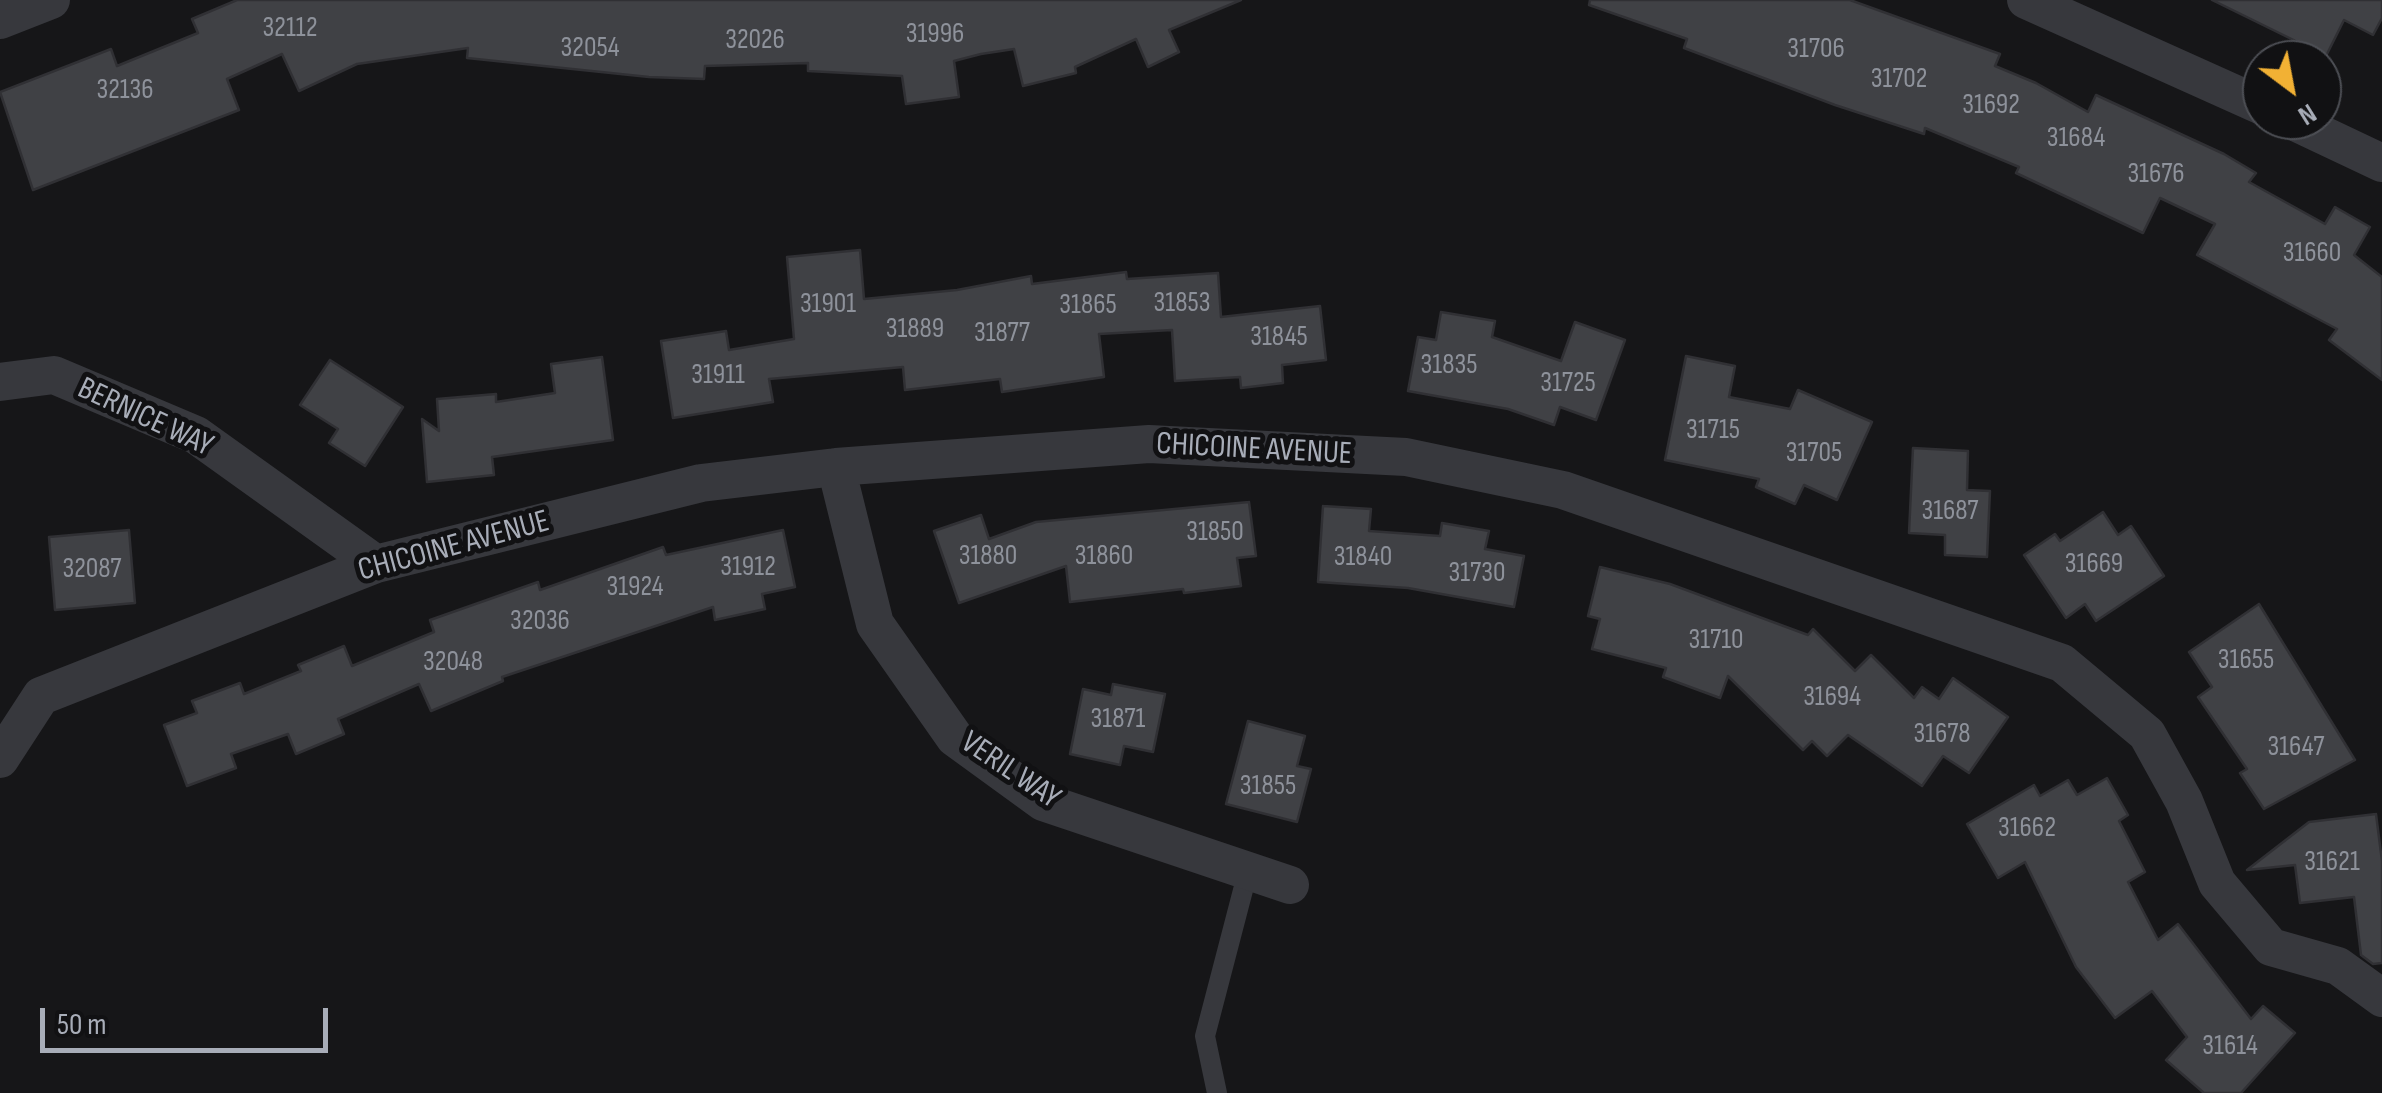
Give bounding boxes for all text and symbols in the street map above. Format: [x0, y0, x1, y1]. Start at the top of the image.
house number: 32112 [263, 12, 317, 46]
house number: 31996 [906, 18, 964, 52]
house number: 32026 [725, 24, 785, 58]
house number: 32054 [561, 32, 619, 66]
house number: 31706 [1787, 33, 1845, 67]
north arrow [2242, 40, 2342, 140]
house number: 31702 [1871, 63, 1927, 97]
house number: 32136 [96, 74, 154, 108]
house number: 31692 [1962, 89, 2020, 123]
text: N [2292, 96, 2322, 132]
house number: 31684 [2047, 122, 2105, 156]
house number: 31676 [2127, 158, 2185, 192]
house number: 31660 [2283, 237, 2341, 271]
house number: 31853 [1154, 287, 1210, 321]
house number: 31901 [800, 288, 856, 322]
house number: 31865 [1059, 289, 1117, 323]
house number: 31889 [886, 313, 944, 347]
house number: 31877 [974, 317, 1030, 351]
house number: 31845 [1250, 321, 1308, 355]
house number: 31835 [1421, 349, 1477, 383]
house number: 31911 [691, 359, 745, 393]
house number: 31725 [1540, 367, 1596, 401]
street label: BERNICE WAY [71, 370, 219, 466]
house number: 31715 [1686, 414, 1740, 448]
street label: CHICOINE AVENUE [1155, 426, 1353, 474]
house number: 31705 [1786, 437, 1842, 471]
house number: 31687 [1921, 495, 1979, 529]
street label: CHICOINE AVENUE [354, 503, 554, 591]
house number: 31850 [1186, 516, 1244, 550]
house number: 31880 [959, 540, 1017, 574]
house number: 31860 [1075, 540, 1133, 574]
house number: 31840 [1334, 541, 1392, 575]
house number: 31669 [2065, 548, 2123, 582]
house number: 31912 [720, 551, 776, 585]
house number: 32087 [62, 553, 122, 587]
house number: 31730 [1449, 557, 1505, 591]
house number: 31924 [606, 571, 664, 605]
house number: 32036 [510, 605, 570, 639]
house number: 31710 [1688, 624, 1744, 658]
house number: 31655 [2218, 644, 2274, 678]
house number: 32048 [423, 646, 483, 680]
house number: 31694 [1803, 681, 1861, 715]
house number: 31871 [1091, 703, 1145, 737]
house number: 31678 [1913, 718, 1971, 752]
street label: VERIL WAY [953, 724, 1067, 818]
house number: 31647 [2268, 731, 2324, 765]
house number: 31855 [1240, 770, 1296, 804]
house number: 31662 [1998, 812, 2056, 846]
house number: 31621 [2304, 846, 2360, 880]
scale bar [45, 988, 332, 1050]
text: 50 m [57, 1007, 106, 1043]
house number: 31614 [2202, 1030, 2258, 1064]

